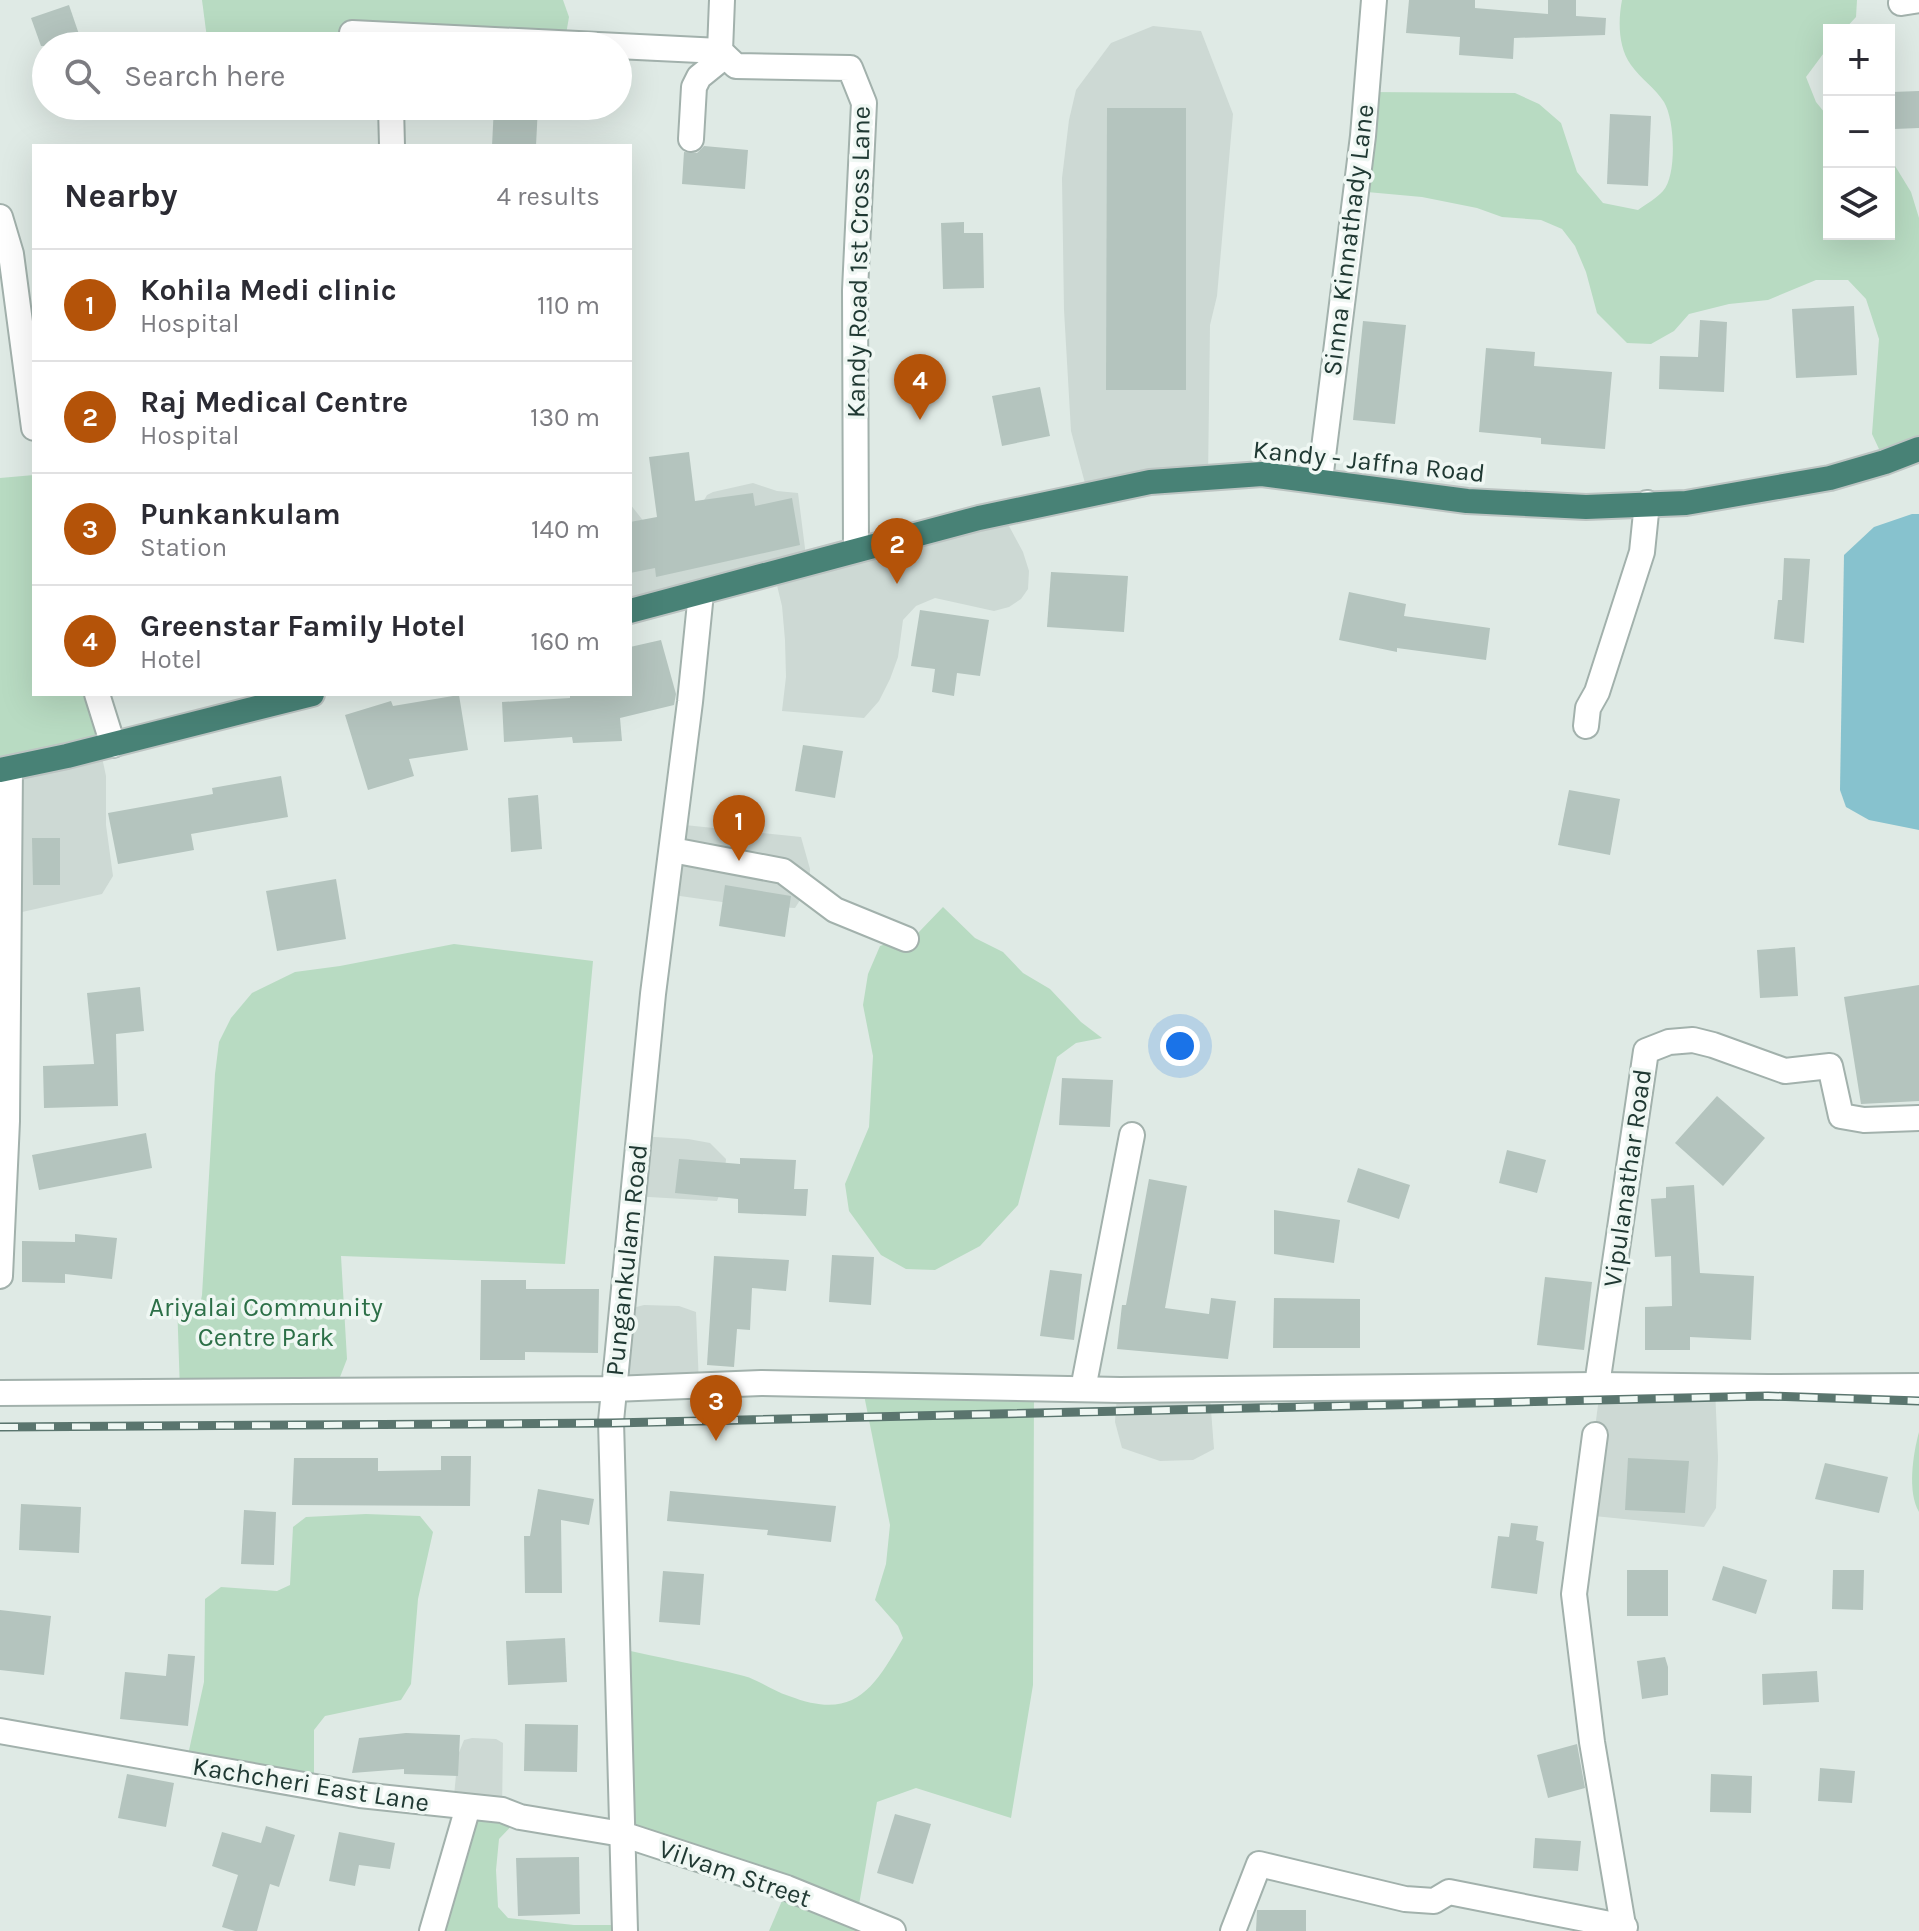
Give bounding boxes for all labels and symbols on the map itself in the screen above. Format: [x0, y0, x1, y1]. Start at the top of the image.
street label: Sinna Kinnathady Lane [1316, 102, 1381, 378]
street label: Kandy Road 1st Cross Lane [840, 106, 877, 418]
pin: 4 [894, 354, 946, 420]
street label: Kandy - Jaffna Road [1251, 434, 1487, 489]
pin: 2 [871, 518, 923, 584]
pin: 1 [713, 795, 765, 861]
your location [1160, 1026, 1200, 1066]
street label: Vipulanathar Road [1597, 1067, 1658, 1289]
street label: Pungankulam Road [599, 1143, 654, 1377]
park label: Ariyalai Community Centre Park [149, 1292, 383, 1353]
pin: 3 [690, 1375, 742, 1441]
street label: Kachcheri East Lane [190, 1750, 431, 1819]
street label: Vilvam Street [655, 1833, 815, 1914]

